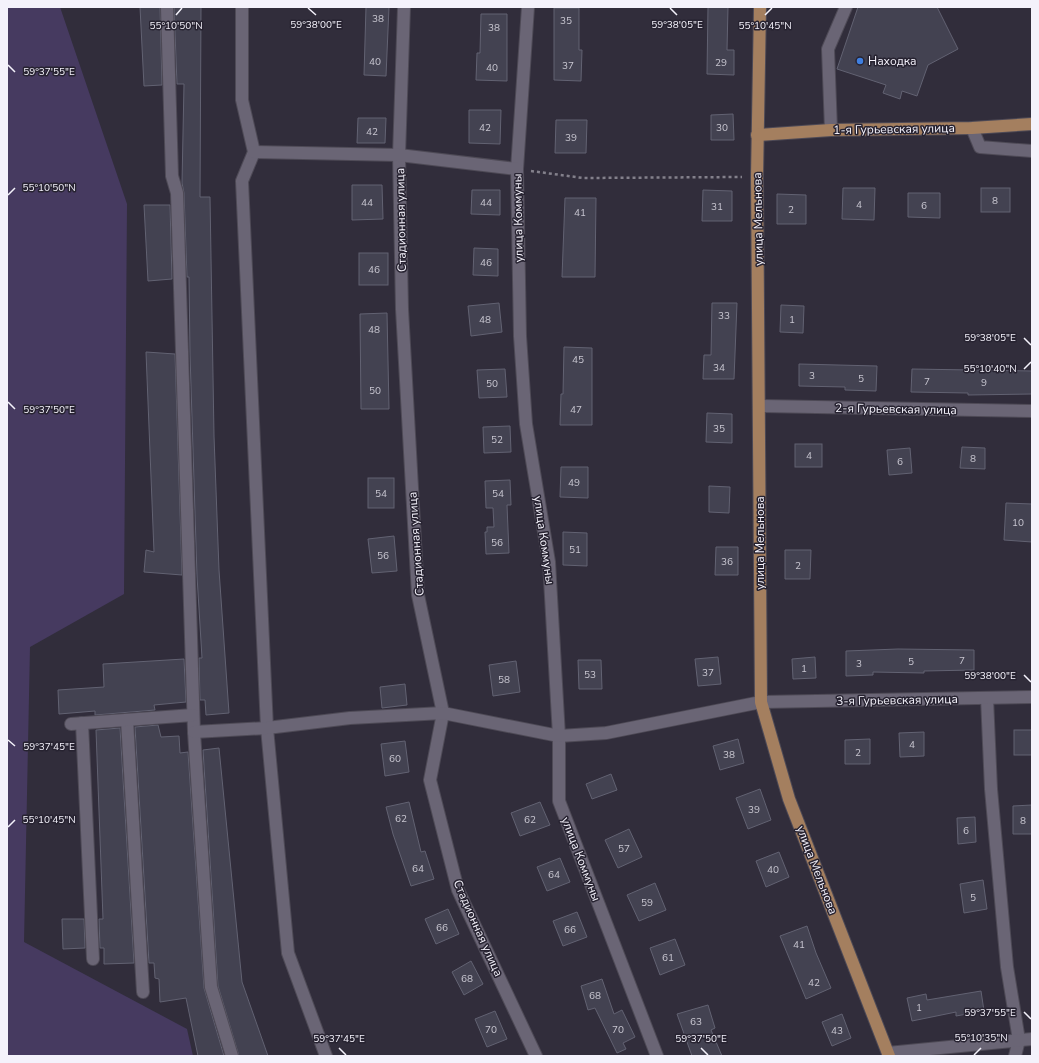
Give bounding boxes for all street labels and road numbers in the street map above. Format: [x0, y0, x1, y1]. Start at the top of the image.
street label: 1-я Гурьевская улица [833, 120, 955, 138]
street label: Стадионная улица [392, 168, 410, 272]
street label: улица Мельнова [749, 172, 767, 266]
street label: улица Коммуны [509, 173, 527, 263]
street label: 2-я Гурьевская улица [835, 400, 957, 418]
street label: Стадионная улица [404, 491, 428, 597]
street label: улица Коммуны [530, 495, 558, 585]
street label: улица Мельнова [752, 496, 768, 590]
street label: 3-я Гурьевская улица [836, 691, 958, 709]
street label: улица Коммуны [558, 815, 604, 903]
street label: улица Мельнова [793, 823, 841, 917]
street label: Стадионная улица [449, 877, 507, 979]

